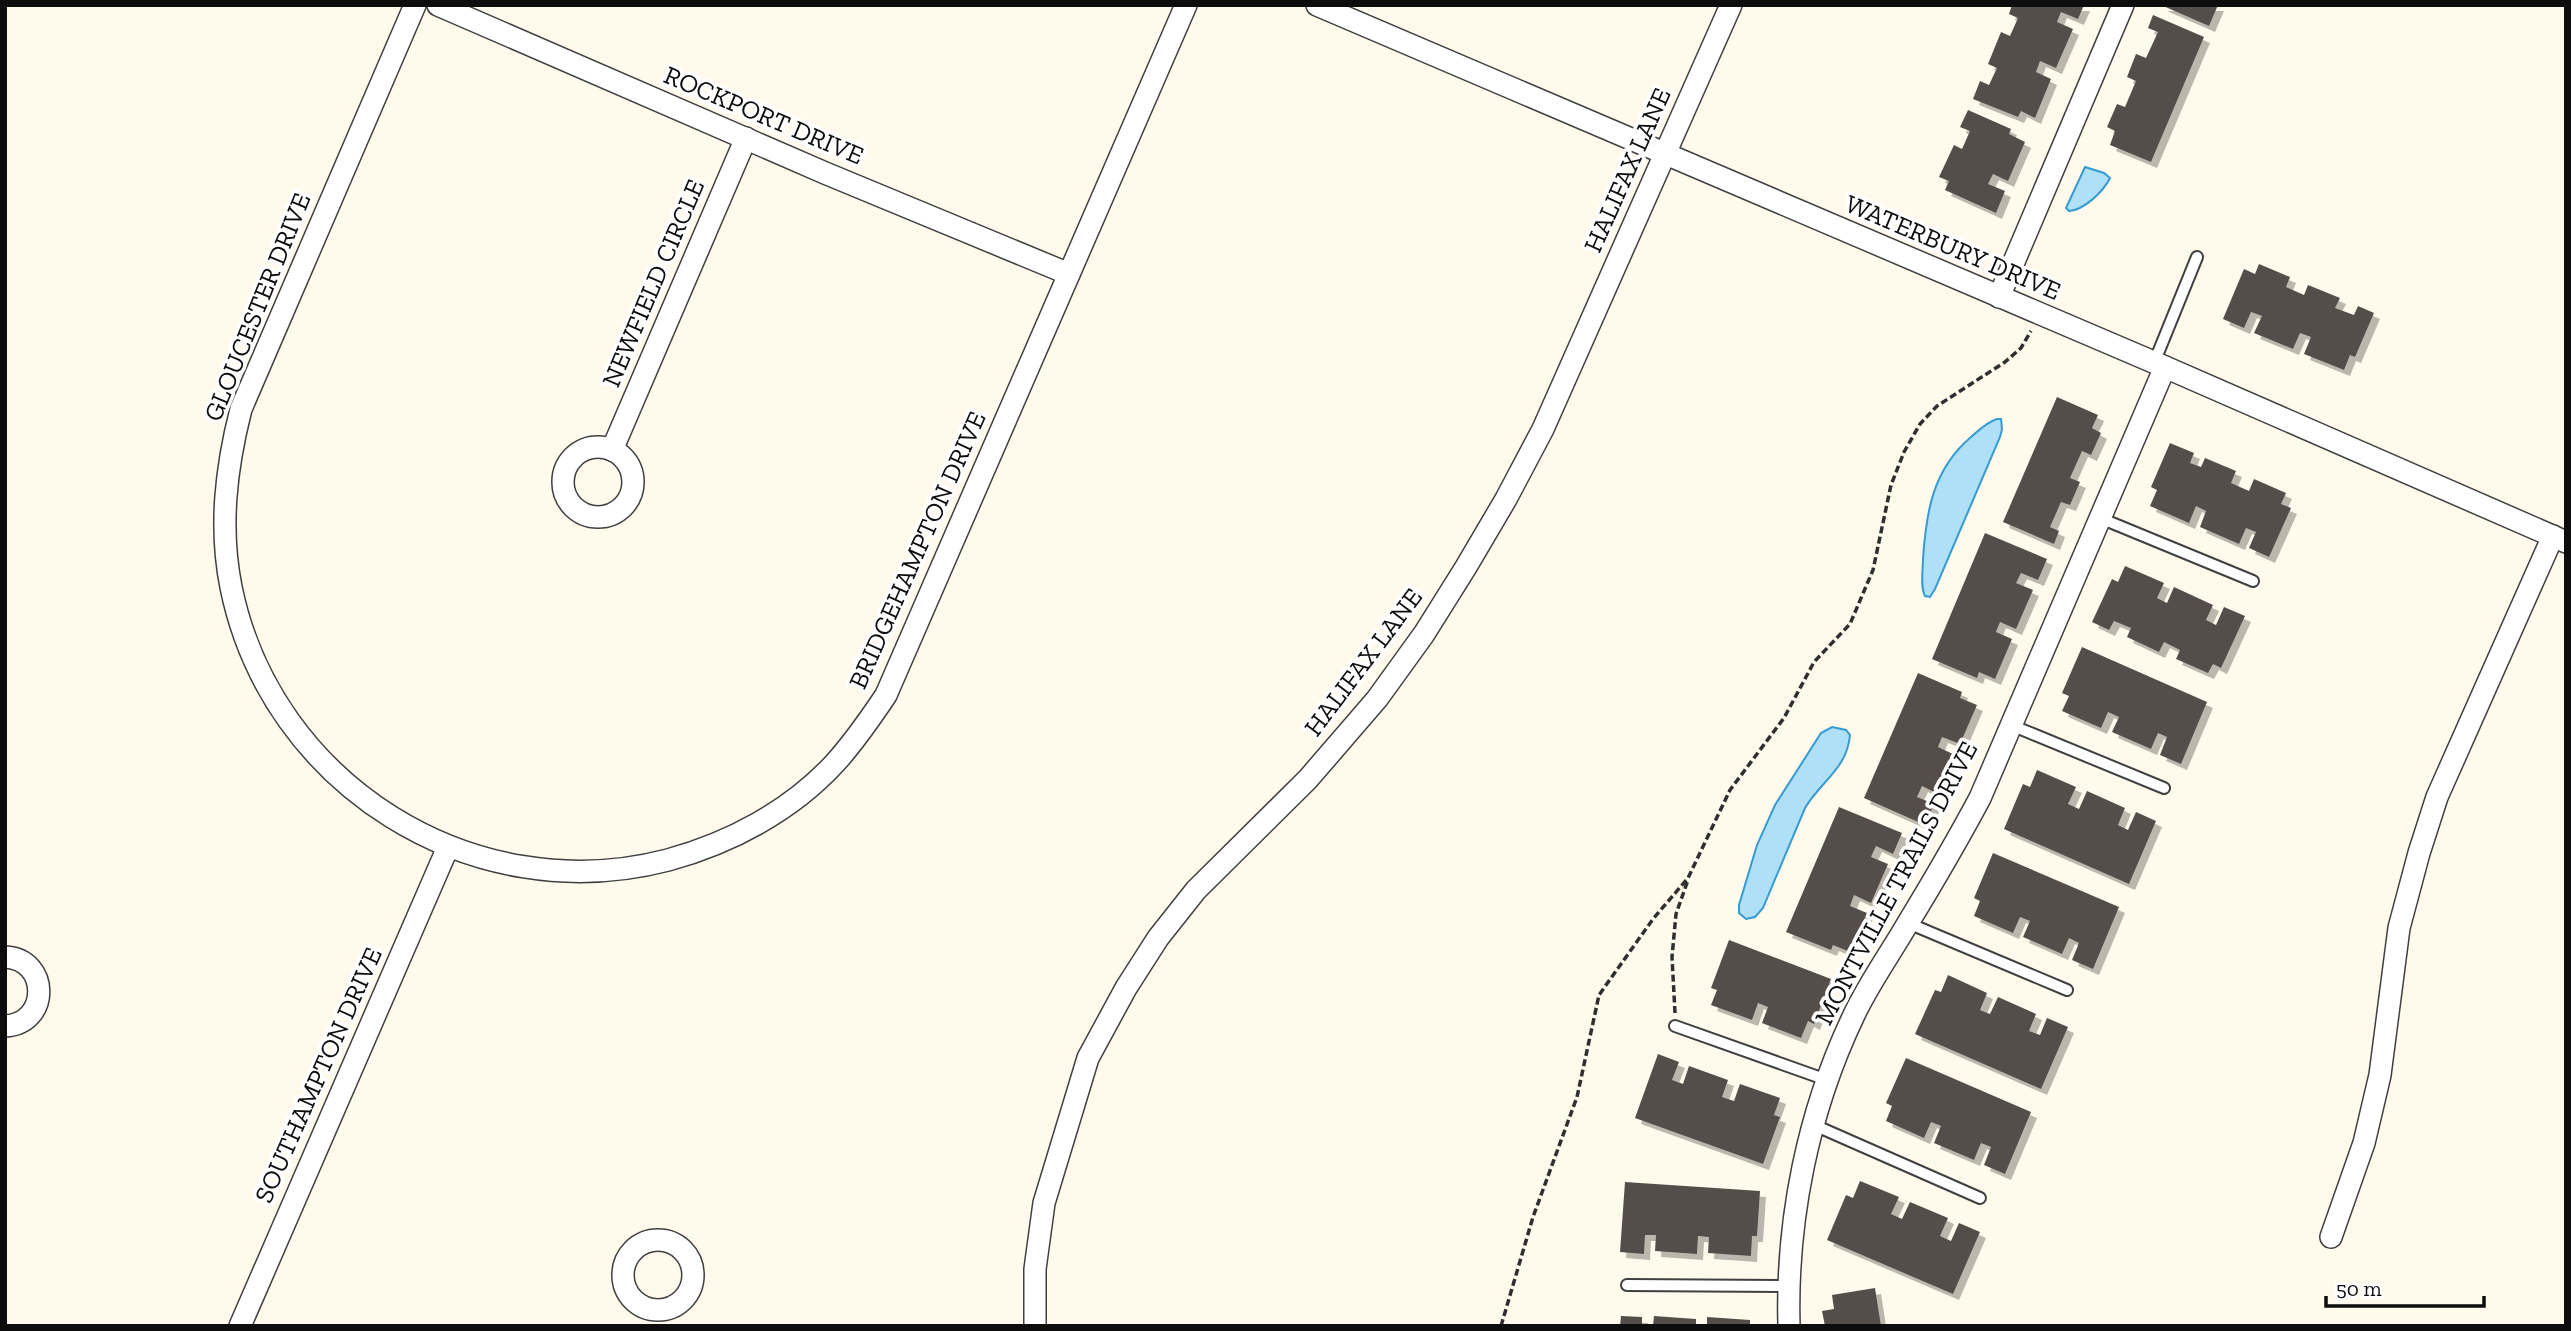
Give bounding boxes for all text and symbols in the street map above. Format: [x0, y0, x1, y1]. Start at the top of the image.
street label: ROCKPORT DRIVE [659, 58, 869, 172]
street label: HALIFAX LANE [1576, 83, 1678, 257]
street label: NEWFIELD CIRCLE [595, 174, 711, 392]
street label: WATERBURY DRIVE [1840, 187, 2066, 307]
street label: GLOUCESTER DRIVE [197, 188, 317, 426]
street label: BRIDGEHAMPTON DRIVE [841, 406, 993, 694]
street label: HALIFAX LANE [1297, 582, 1429, 742]
street label: MONTVILLE TRAILS DRIVE [1808, 736, 1984, 1030]
street label: SOUTHAMPTON DRIVE [247, 942, 389, 1208]
scale bar [2326, 1264, 2484, 1308]
text: 50 m [2336, 1276, 2382, 1301]

